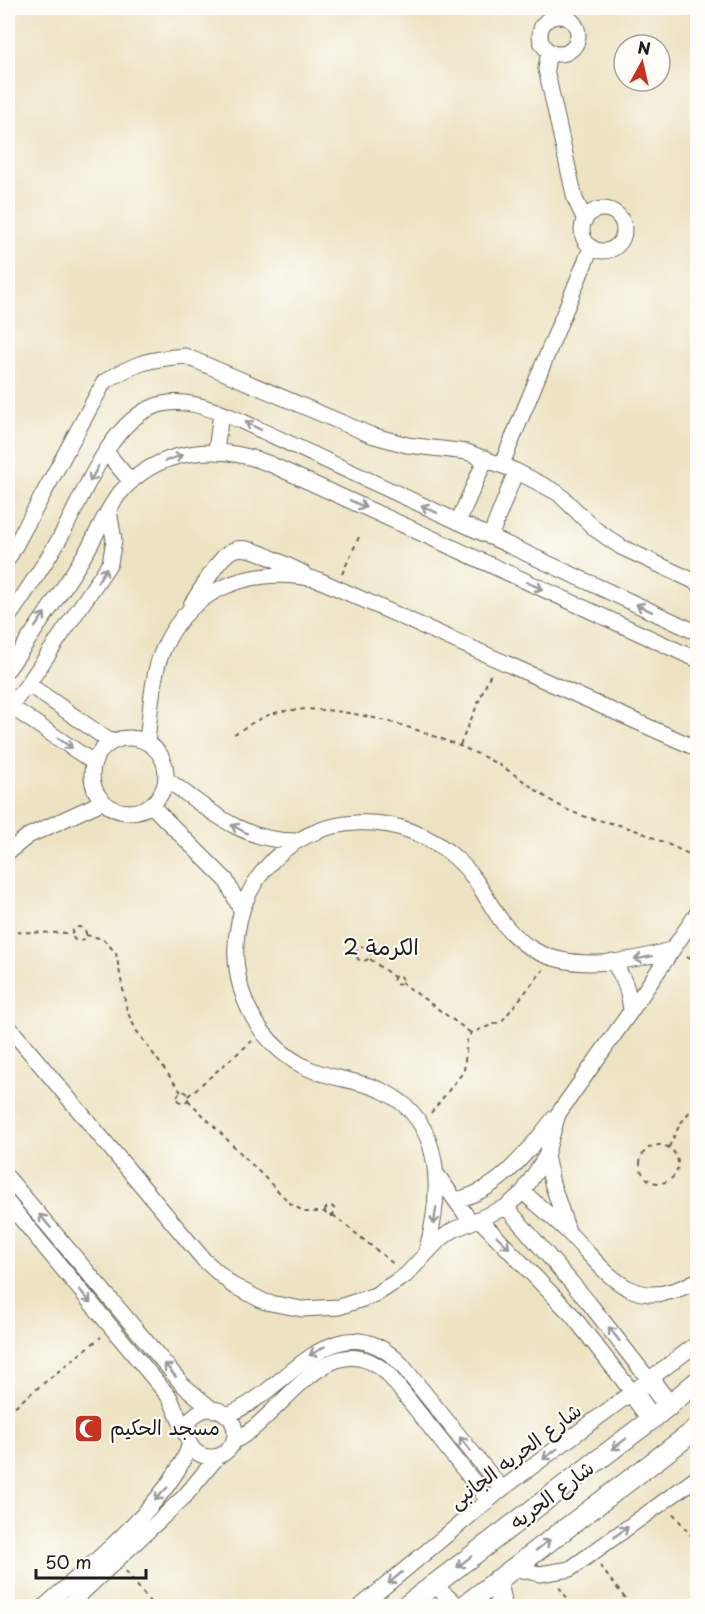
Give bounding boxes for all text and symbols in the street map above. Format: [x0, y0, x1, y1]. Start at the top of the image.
north arrow [612, 33, 672, 93]
text: N [636, 34, 652, 60]
one-way arrow [244, 420, 262, 432]
one-way arrow [165, 451, 183, 462]
one-way arrow [88, 465, 100, 482]
one-way arrow [348, 499, 366, 511]
one-way arrow [421, 502, 439, 514]
one-way arrow [96, 567, 108, 584]
one-way arrow [526, 580, 544, 592]
one-way arrow [636, 602, 654, 614]
one-way arrow [34, 612, 47, 629]
one-way arrow [57, 737, 73, 749]
one-way arrow [231, 823, 249, 834]
district label: الكرمة 2 [343, 929, 419, 962]
one-way arrow [633, 952, 652, 964]
one-way arrow [429, 1206, 440, 1225]
one-way arrow [38, 1213, 51, 1229]
one-way arrow [495, 1235, 510, 1250]
one-way arrow [79, 1288, 92, 1304]
one-way arrow [608, 1327, 621, 1343]
one-way arrow [309, 1345, 326, 1357]
one-way arrow [164, 1362, 177, 1378]
street label: شارع الحريه الجانبى [444, 1398, 586, 1514]
mosque icon: مسجد الحكيم [73, 1412, 105, 1444]
place label: مسجد الحكيم [110, 1412, 220, 1443]
one-way arrow [459, 1436, 472, 1452]
one-way arrow [612, 1438, 628, 1451]
one-way arrow [543, 1448, 559, 1460]
street label: شارع الحريه [505, 1456, 599, 1534]
one-way arrow [154, 1486, 168, 1501]
one-way arrow [613, 1526, 629, 1538]
one-way arrow [535, 1539, 551, 1552]
scale bar [36, 1542, 146, 1580]
text: 50 m [45, 1548, 92, 1575]
one-way arrow [456, 1556, 472, 1569]
one-way arrow [387, 1571, 403, 1584]

